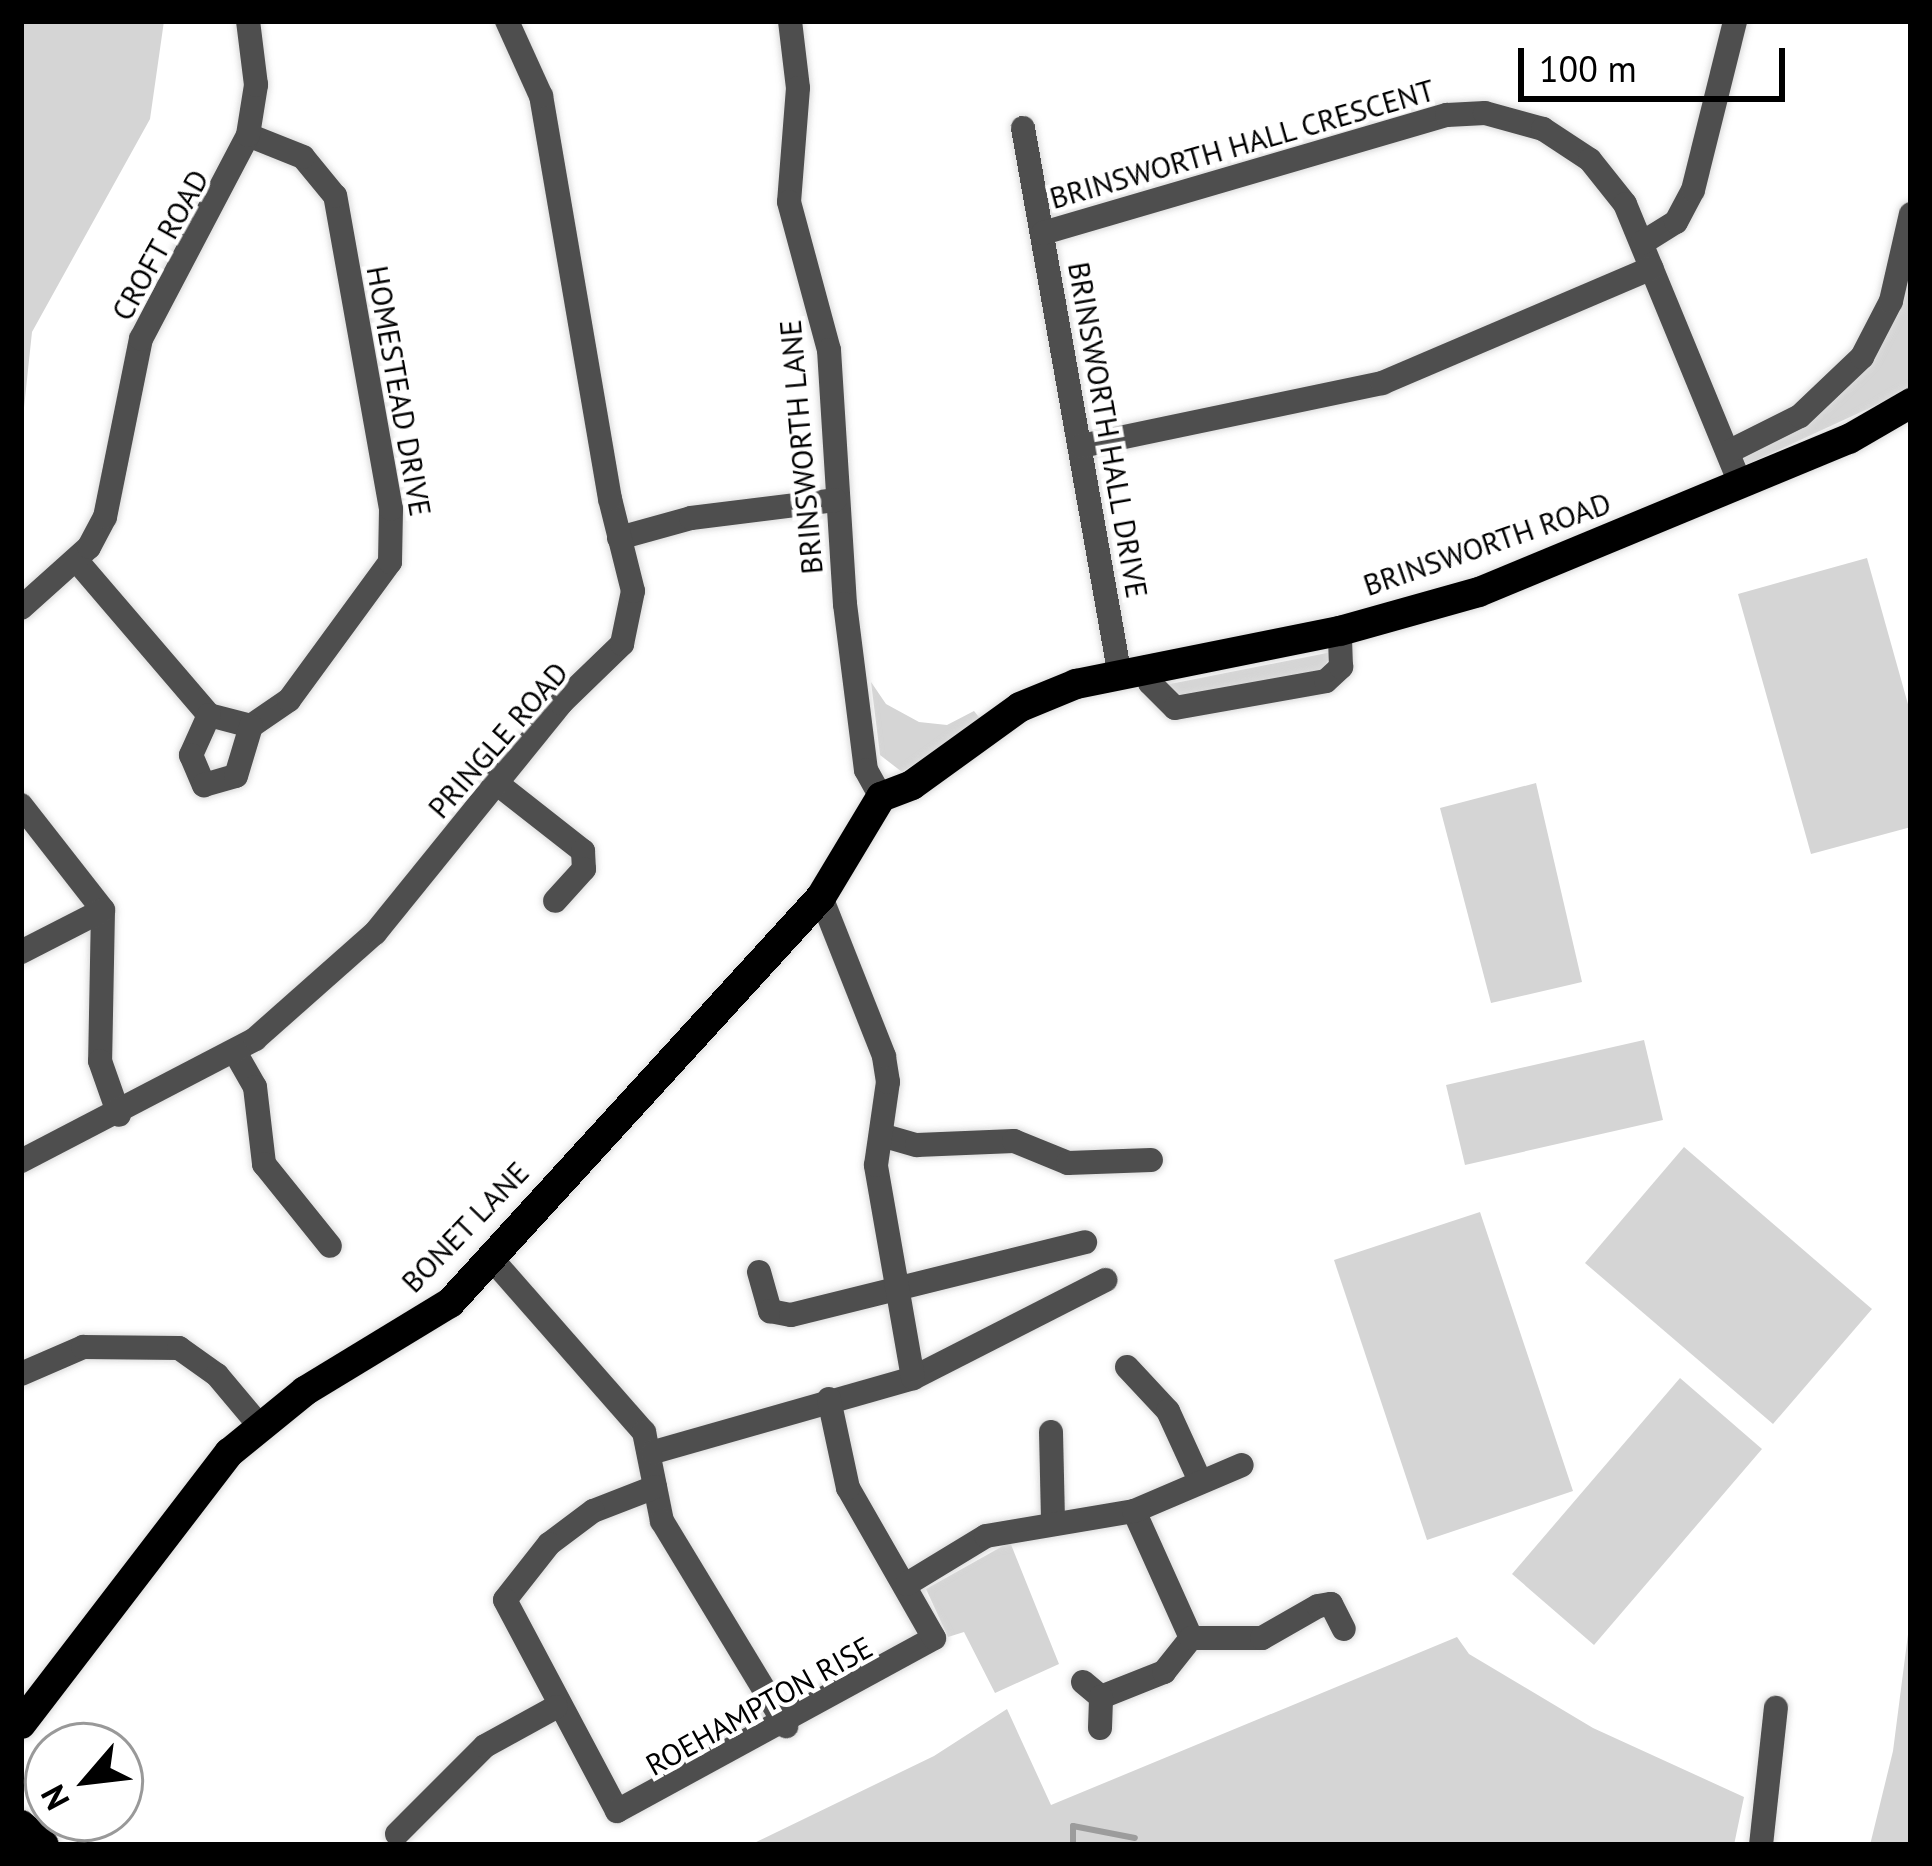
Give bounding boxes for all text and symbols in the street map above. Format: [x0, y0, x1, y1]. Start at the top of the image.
scale bar [1524, 24, 1791, 98]
text: 100 m [1539, 45, 1637, 92]
street label: BRINSWORTH HALL CRESCENT [1045, 72, 1439, 216]
street label: CROFT ROAD [104, 163, 216, 327]
street label: BRINSWORTH HALL DRIVE [1061, 259, 1155, 601]
street label: HOMESTEAD DRIVE [359, 263, 439, 519]
street label: BRINSWORTH LANE [772, 318, 830, 576]
street label: BRINSWORTH ROAD [1359, 485, 1615, 603]
street label: PRINGLE ROAD [420, 655, 576, 825]
street label: BONET LANE [394, 1154, 536, 1300]
street label: ROEHAMPTON RISE [639, 1629, 879, 1783]
north arrow [24, 1722, 144, 1842]
text: N [30, 1778, 78, 1817]

